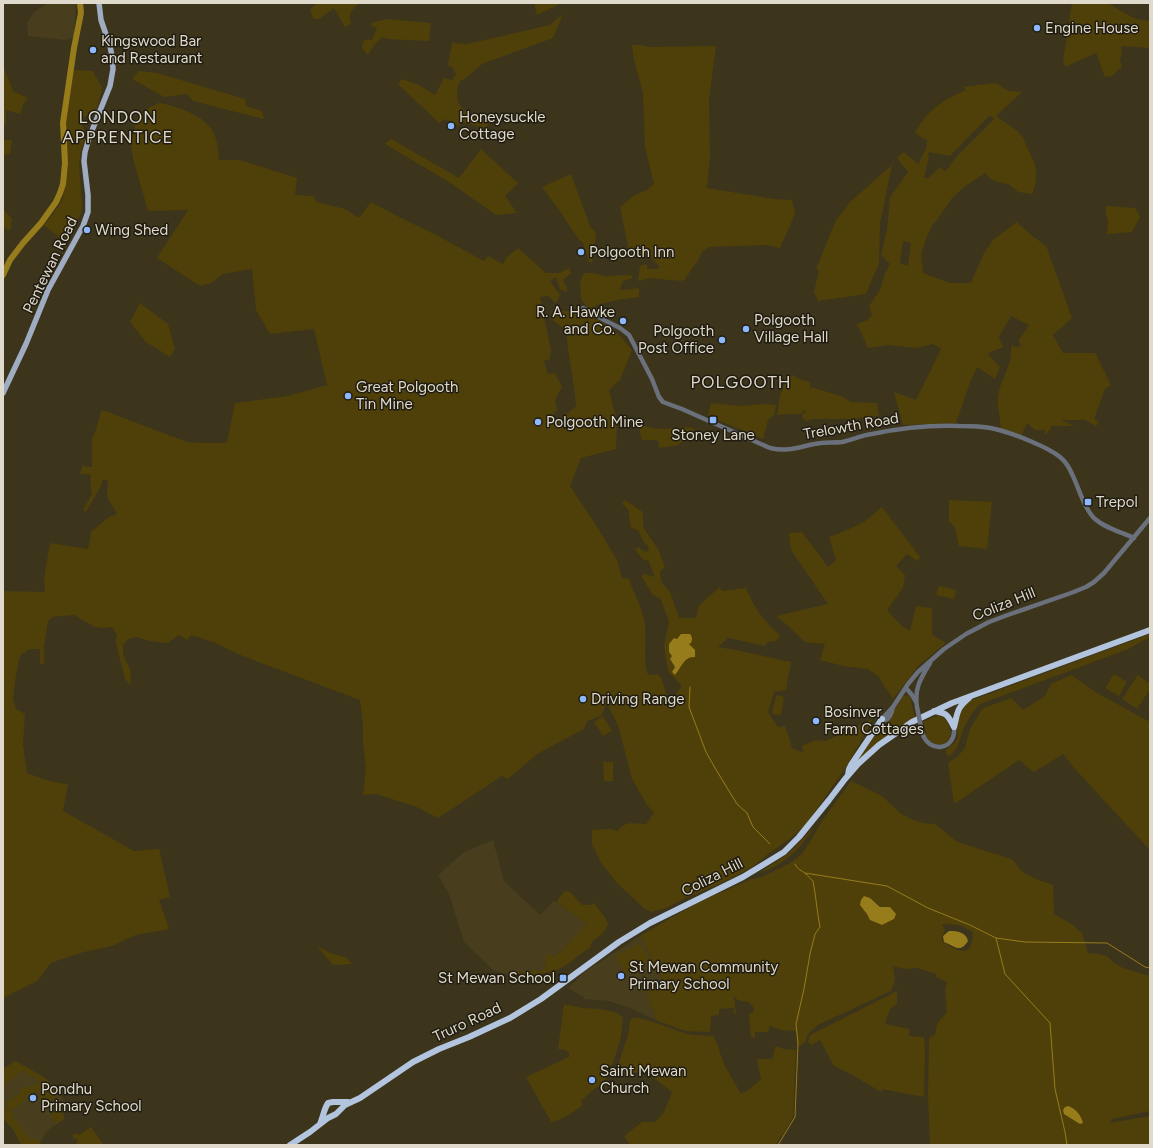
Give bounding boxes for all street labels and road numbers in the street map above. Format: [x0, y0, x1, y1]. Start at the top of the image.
street label: Pentewan Road [19, 214, 81, 316]
street label: Trelowth Road [802, 409, 900, 443]
street label: Coliza Hill [970, 583, 1038, 625]
street label: Coliza Hill [678, 854, 746, 900]
street label: Truro Road [430, 998, 504, 1046]

